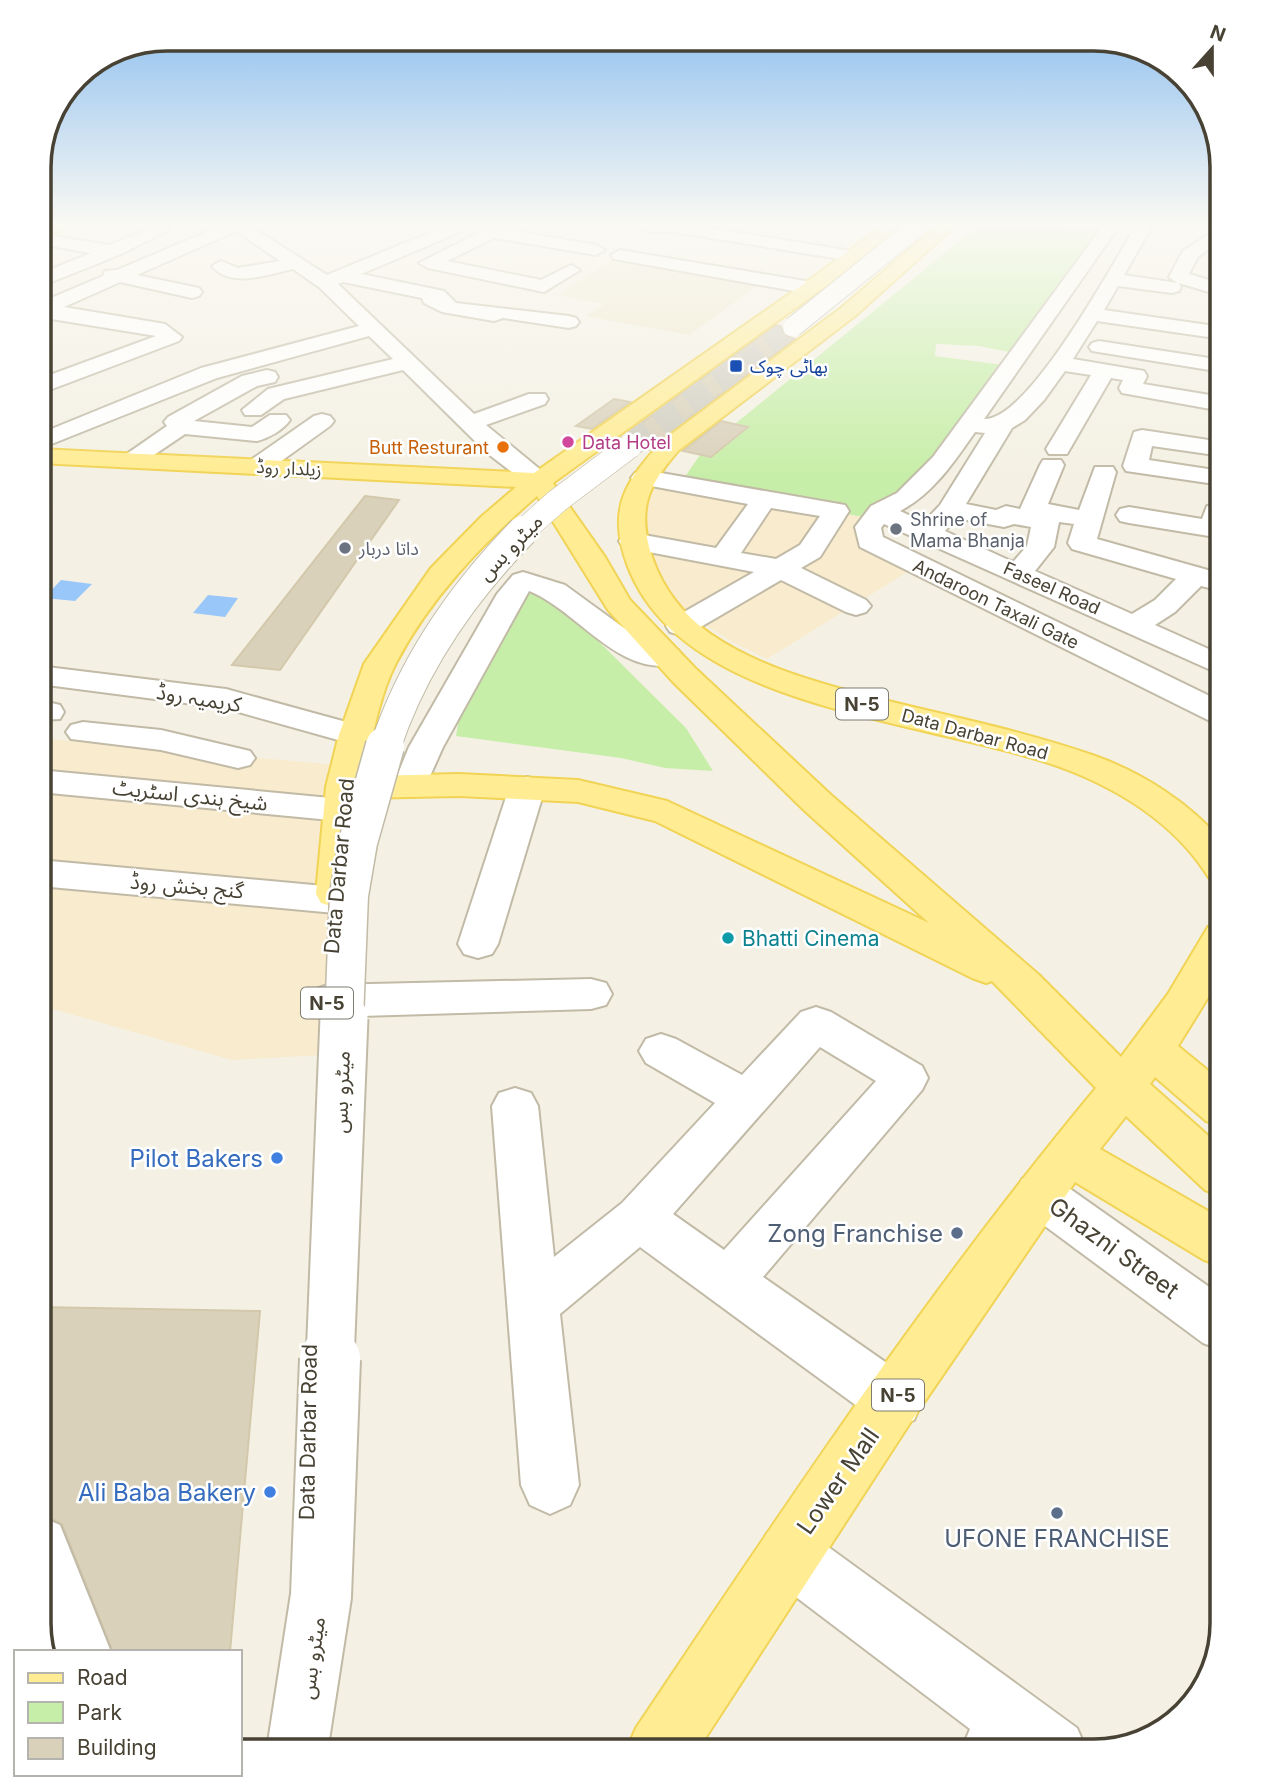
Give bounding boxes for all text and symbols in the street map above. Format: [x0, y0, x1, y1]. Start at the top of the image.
north arrow [1177, 14, 1247, 84]
text: N [1207, 20, 1229, 47]
place label: بھاٹی چوک [750, 356, 828, 378]
marker: بھاٹی چوک [728, 358, 744, 374]
place label: Data Hotel [582, 432, 671, 453]
marker: Data Hotel [560, 434, 576, 450]
place label: Butt Resturant [369, 437, 489, 458]
marker: Butt Resturant [495, 439, 511, 455]
street label: زیلدار روڈ [256, 456, 322, 481]
street label: میٹرو بس [472, 509, 548, 585]
place label: Shrine of Mama Bhanja [910, 509, 1025, 551]
marker: Shrine of Mama Bhanja [888, 521, 904, 537]
place label: داتا دربار [358, 538, 419, 560]
marker: داتا دربار [337, 540, 353, 556]
street label: Andaroon Taxali Gate [910, 555, 1082, 653]
street label: Faseel Road [1000, 557, 1104, 619]
street label: کریمیہ روڈ [155, 679, 244, 717]
road number: N-5 [836, 688, 888, 720]
street label: Data Darbar Road [899, 704, 1051, 764]
street label: شیخ ہندی اسٹریٹ [111, 774, 269, 819]
street label: Data Darbar Road [319, 777, 359, 955]
street label: گنج بخش روڈ [129, 869, 245, 906]
place label: Bhatti Cinema [742, 926, 879, 951]
marker: Bhatti Cinema [720, 930, 736, 946]
road number: N-5 [301, 987, 353, 1018]
street label: میٹرو بس [327, 1050, 355, 1134]
place label: Pilot Bakers [130, 1144, 263, 1173]
marker: Pilot Bakers [269, 1150, 285, 1166]
street label: Ghazni Street [1043, 1191, 1185, 1305]
place label: Zong Franchise [767, 1219, 943, 1248]
marker: Zong Franchise [949, 1225, 965, 1241]
street label: Data Darbar Road [294, 1344, 322, 1520]
road number: N-5 [872, 1380, 924, 1410]
street label: Lower Mall [791, 1422, 885, 1540]
place label: Ali Baba Bakery [78, 1478, 256, 1507]
marker: Ali Baba Bakery [262, 1484, 278, 1500]
marker: UFONE FRANCHISE [1049, 1505, 1065, 1521]
place label: UFONE FRANCHISE [944, 1524, 1170, 1553]
street label: میٹرو بس [294, 1615, 330, 1701]
legend [14, 1650, 242, 1776]
text: Road [77, 1665, 128, 1690]
text: Park [77, 1700, 122, 1725]
text: Building [77, 1735, 157, 1760]

